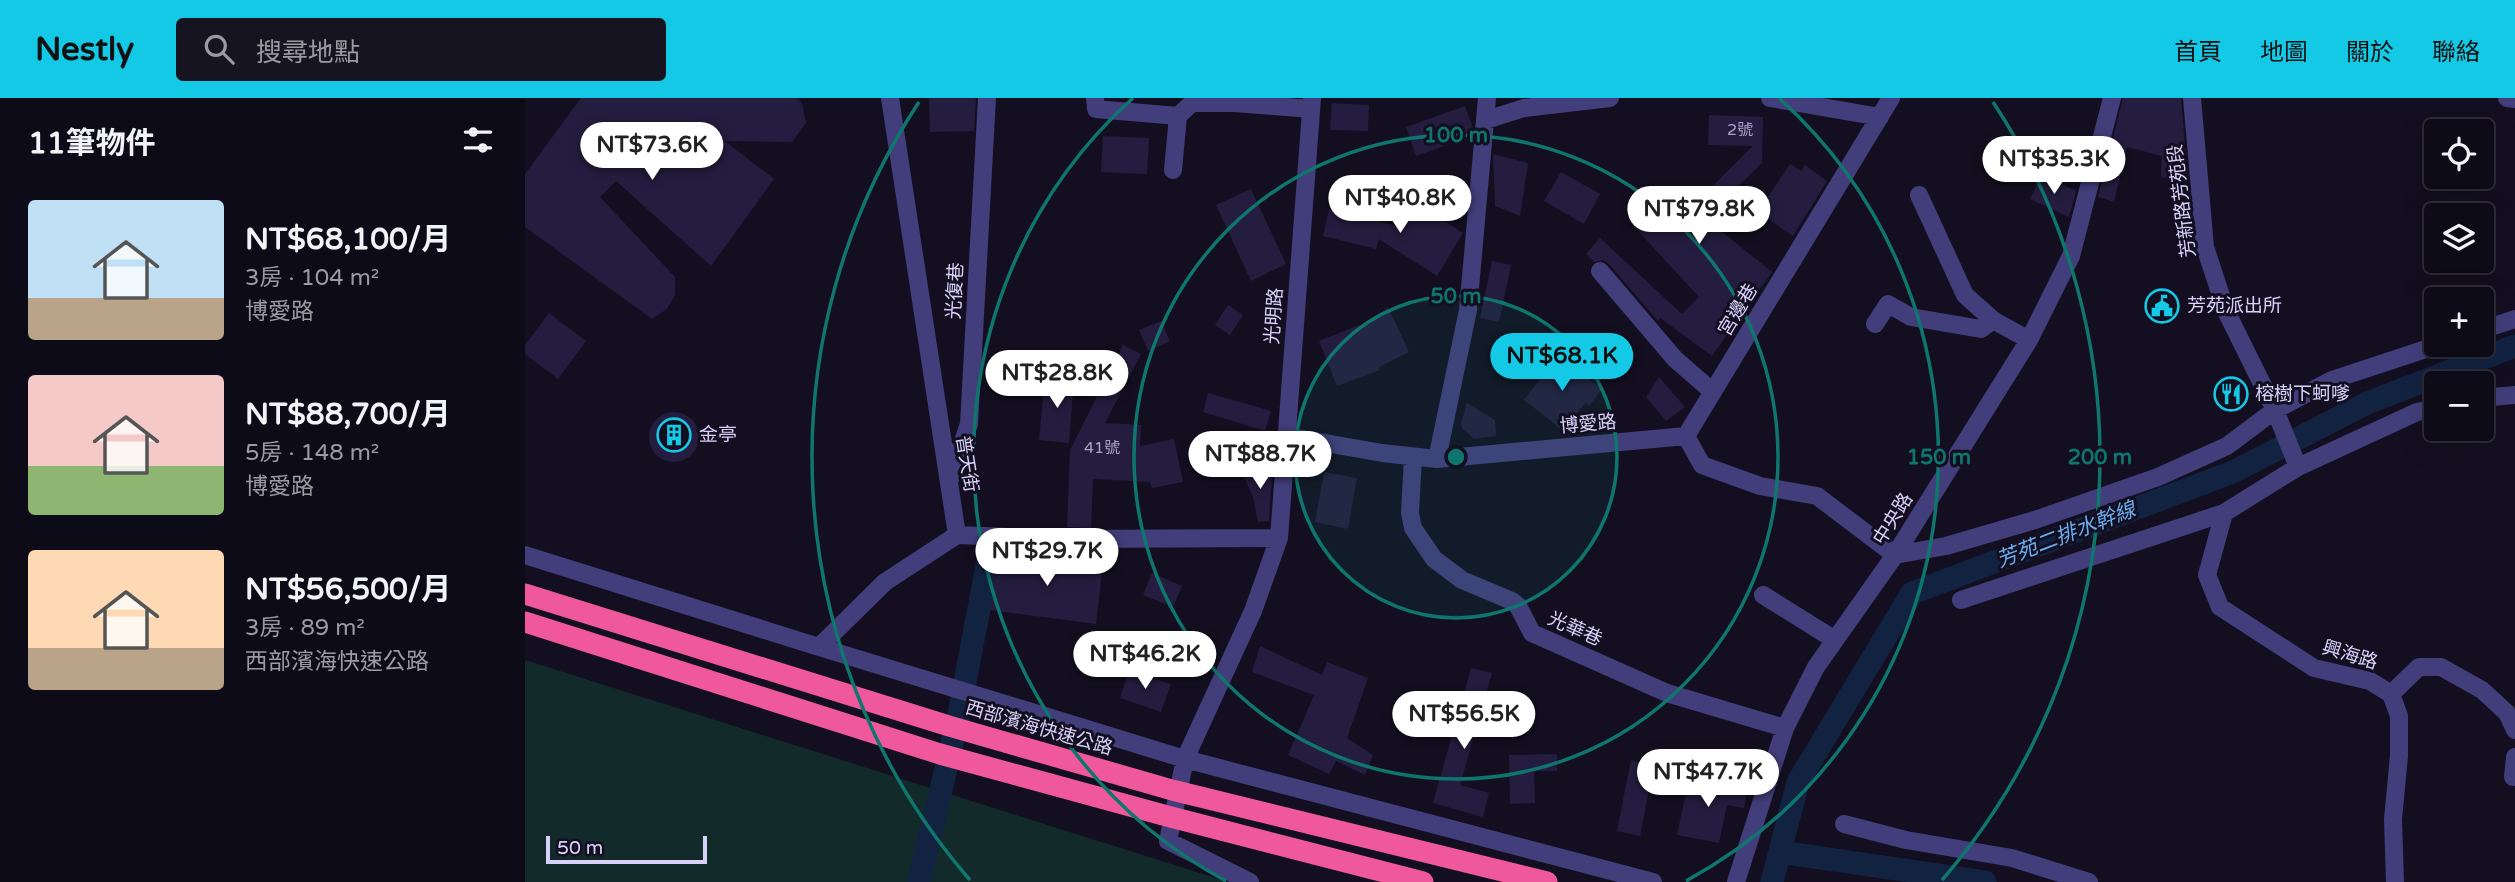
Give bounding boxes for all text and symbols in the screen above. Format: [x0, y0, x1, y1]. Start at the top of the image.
search box [176, 18, 666, 81]
text: Nestly [35, 30, 134, 69]
icon: search [200, 30, 238, 68]
text: 搜尋地點 [256, 37, 360, 68]
text: 首頁 [2174, 38, 2222, 67]
text: 地圖 [2260, 38, 2308, 67]
text: 關於 [2346, 38, 2394, 67]
text: 聯絡 [2432, 38, 2480, 67]
map controls [2424, 119, 2494, 441]
button: locate [2424, 119, 2494, 189]
house number: 2號 [1727, 120, 1753, 140]
icon: filters [459, 121, 497, 159]
pin: NT$73.6K [580, 122, 724, 182]
text: 100 m [1424, 123, 1488, 148]
text: 11筆物件 [28, 125, 156, 162]
text: NT$73.6K [596, 131, 708, 159]
pin: NT$35.3K [1982, 136, 2126, 196]
street label: 芳新路芳苑段 [2164, 143, 2200, 259]
text: NT$35.3K [1998, 145, 2110, 173]
pin: NT$40.8K [1328, 176, 1472, 235]
text: NT$40.8K [1344, 184, 1456, 212]
pin: NT$79.8K [1627, 186, 1771, 246]
text: NT$79.8K [1643, 195, 1755, 223]
button: layers [2424, 203, 2494, 273]
text: NT$68,100/月 [245, 221, 451, 258]
icon: home [84, 228, 168, 312]
street label: 光復巷 [943, 262, 967, 320]
text: 3房 · 104 m² [245, 264, 379, 292]
street label: 宮邊巷 [1714, 280, 1762, 340]
text: 50 m [1430, 284, 1482, 309]
street label: 光明路 [1261, 287, 1287, 345]
public building icon: 芳苑派出所 [2143, 287, 2181, 325]
button: + [2424, 287, 2494, 357]
place label: 芳苑派出所 [2187, 295, 2282, 317]
text: 博愛路 [245, 298, 314, 326]
pin: NT$68.1K [1490, 334, 1634, 393]
text: NT$68.1K [1506, 342, 1618, 370]
pin: NT$28.8K [985, 350, 1129, 410]
text: NT$28.8K [1001, 359, 1113, 387]
button: − [2424, 371, 2494, 441]
restaurant icon: 榕樹下蚵嗲 [2212, 375, 2250, 413]
place label: 榕樹下蚵嗲 [2255, 383, 2350, 405]
text: NT$88,700/月 [245, 396, 451, 433]
icon: home [84, 403, 168, 487]
street label: 博愛路 [1559, 411, 1617, 437]
building icon: 金亭 [655, 416, 693, 454]
place label: 金亭 [699, 424, 737, 446]
pin: NT$88.7K [1188, 432, 1332, 491]
street label: 普天街 [952, 434, 982, 494]
house number: 41號 [1084, 438, 1120, 458]
text: 5房 · 148 m² [245, 439, 379, 467]
text: NT$88.7K [1204, 440, 1316, 468]
centre of rings [1444, 445, 1468, 469]
text: 150 m [1907, 445, 1971, 470]
text: 200 m [2068, 445, 2132, 470]
text: 博愛路 [245, 473, 314, 501]
street label: 中央路 [1869, 489, 1917, 549]
water label: 芳苑二排水幹線 [1993, 496, 2141, 573]
pin: NT$29.7K [975, 528, 1119, 588]
text: NT$29.7K [991, 537, 1103, 565]
text: NT$56,500/月 [245, 571, 451, 608]
icon: home [84, 578, 168, 662]
street label: 光華巷 [1544, 607, 1606, 651]
text: 3房 · 89 m² [245, 614, 365, 642]
pin: NT$46.2K [1073, 632, 1217, 691]
street label: 興海路 [2320, 636, 2380, 674]
text: NT$46.2K [1089, 640, 1201, 668]
text: 西部濱海快速公路 [245, 648, 429, 676]
pin: NT$56.5K [1392, 692, 1536, 751]
street label: 西部濱海快速公路 [963, 696, 1115, 760]
text: NT$56.5K [1408, 700, 1520, 728]
pin: NT$47.7K [1636, 750, 1780, 809]
text: NT$47.7K [1653, 758, 1763, 786]
scale bar [546, 833, 707, 865]
text: 50 m [557, 837, 603, 859]

